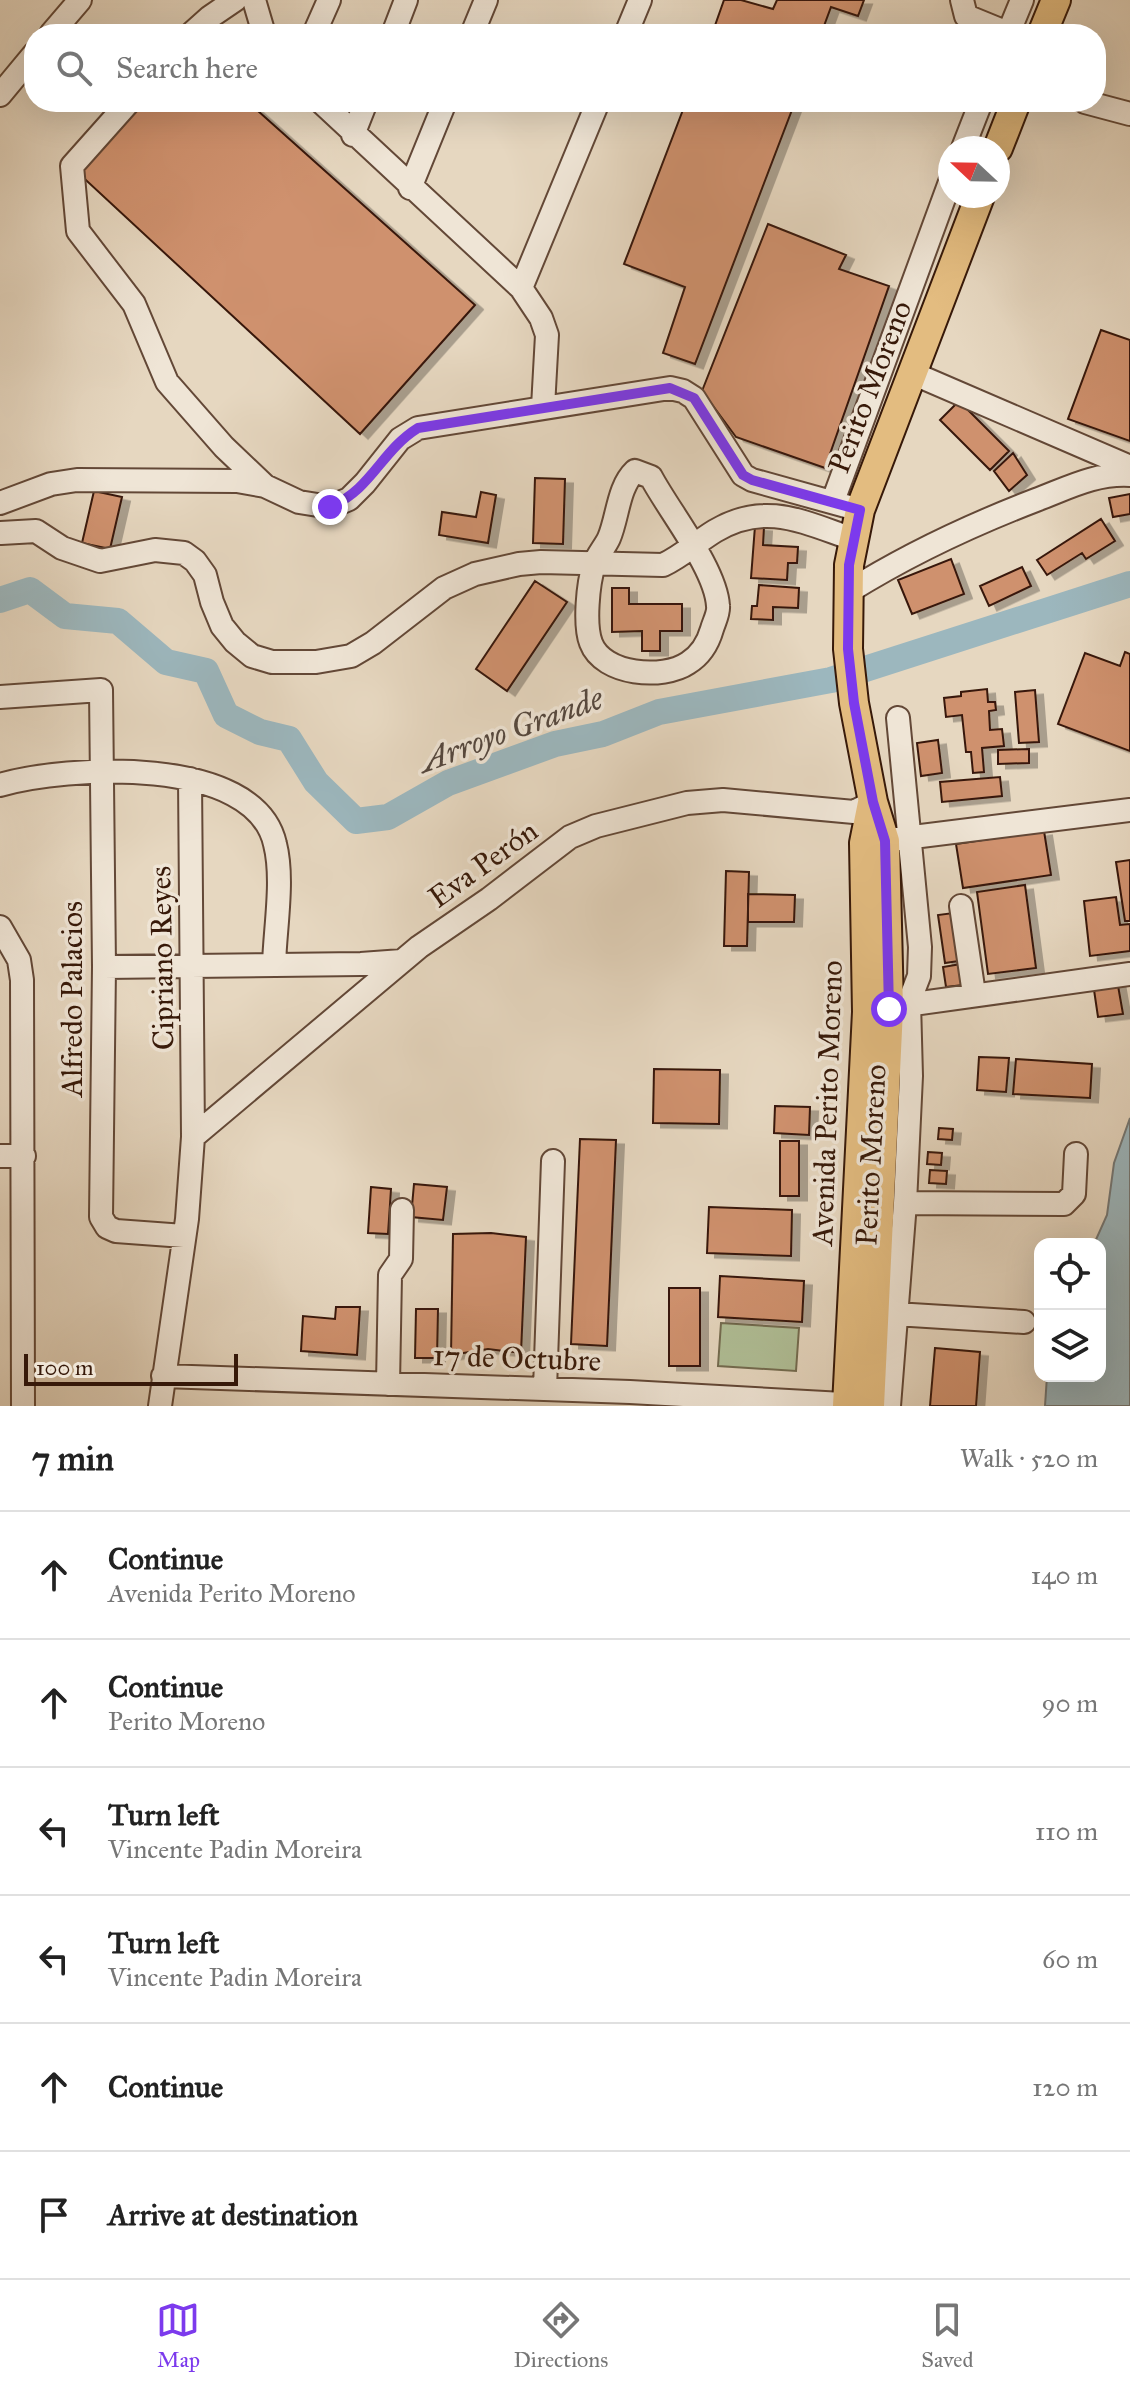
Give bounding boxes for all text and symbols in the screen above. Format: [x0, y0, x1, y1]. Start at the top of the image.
search box [24, 24, 1106, 112]
icon: search [52, 46, 96, 90]
text: Search here [116, 50, 258, 86]
north arrow [938, 136, 1010, 208]
street label: Perito Moreno [821, 296, 919, 478]
route end [312, 489, 348, 525]
water label: Arroyo Grande [411, 678, 609, 782]
street label: Eva Perón [421, 812, 545, 916]
street label: Cipriano Reyes [142, 866, 182, 1050]
street label: Alfredo Palacios [54, 901, 90, 1099]
street label: Avenida Perito Moreno [804, 960, 850, 1248]
route start [871, 991, 907, 1027]
street label: Perito Moreno [848, 1063, 894, 1247]
map controls [1034, 1238, 1106, 1382]
button: locate [1034, 1238, 1106, 1310]
button: layers [1034, 1310, 1106, 1382]
street label: 17 de Octubre [432, 1337, 602, 1379]
scale bar [24, 1350, 238, 1386]
text: 100 m [36, 1354, 93, 1381]
text: 7 min [32, 1438, 114, 1479]
text: Walk · 520 m [960, 1442, 1098, 1474]
text: Continue [108, 1541, 223, 1577]
icon: ahead [32, 1553, 76, 1597]
text: 140 m [1031, 1559, 1098, 1591]
text: Avenida Perito Moreno [108, 1577, 356, 1609]
text: Continue [108, 1669, 223, 1705]
icon: ahead [32, 1681, 76, 1725]
text: 90 m [1041, 1687, 1098, 1719]
text: Perito Moreno [108, 1705, 265, 1737]
text: Turn left [108, 1797, 219, 1833]
icon: left [32, 1809, 76, 1853]
text: 110 m [1035, 1815, 1098, 1847]
text: Vincente Padin Moreira [108, 1833, 362, 1865]
text: Turn left [108, 1925, 219, 1961]
icon: left [32, 1937, 76, 1981]
text: 60 m [1042, 1943, 1098, 1975]
text: Vincente Padin Moreira [108, 1961, 362, 1993]
icon: ahead [32, 2065, 76, 2109]
text: Continue [108, 2069, 223, 2105]
text: 120 m [1032, 2071, 1098, 2103]
icon: arrive [32, 2193, 76, 2237]
text: Arrive at destination [108, 2197, 358, 2233]
tab: Map [156, 2298, 200, 2373]
tab: Directions [513, 2298, 608, 2373]
tab: Saved [921, 2298, 973, 2373]

